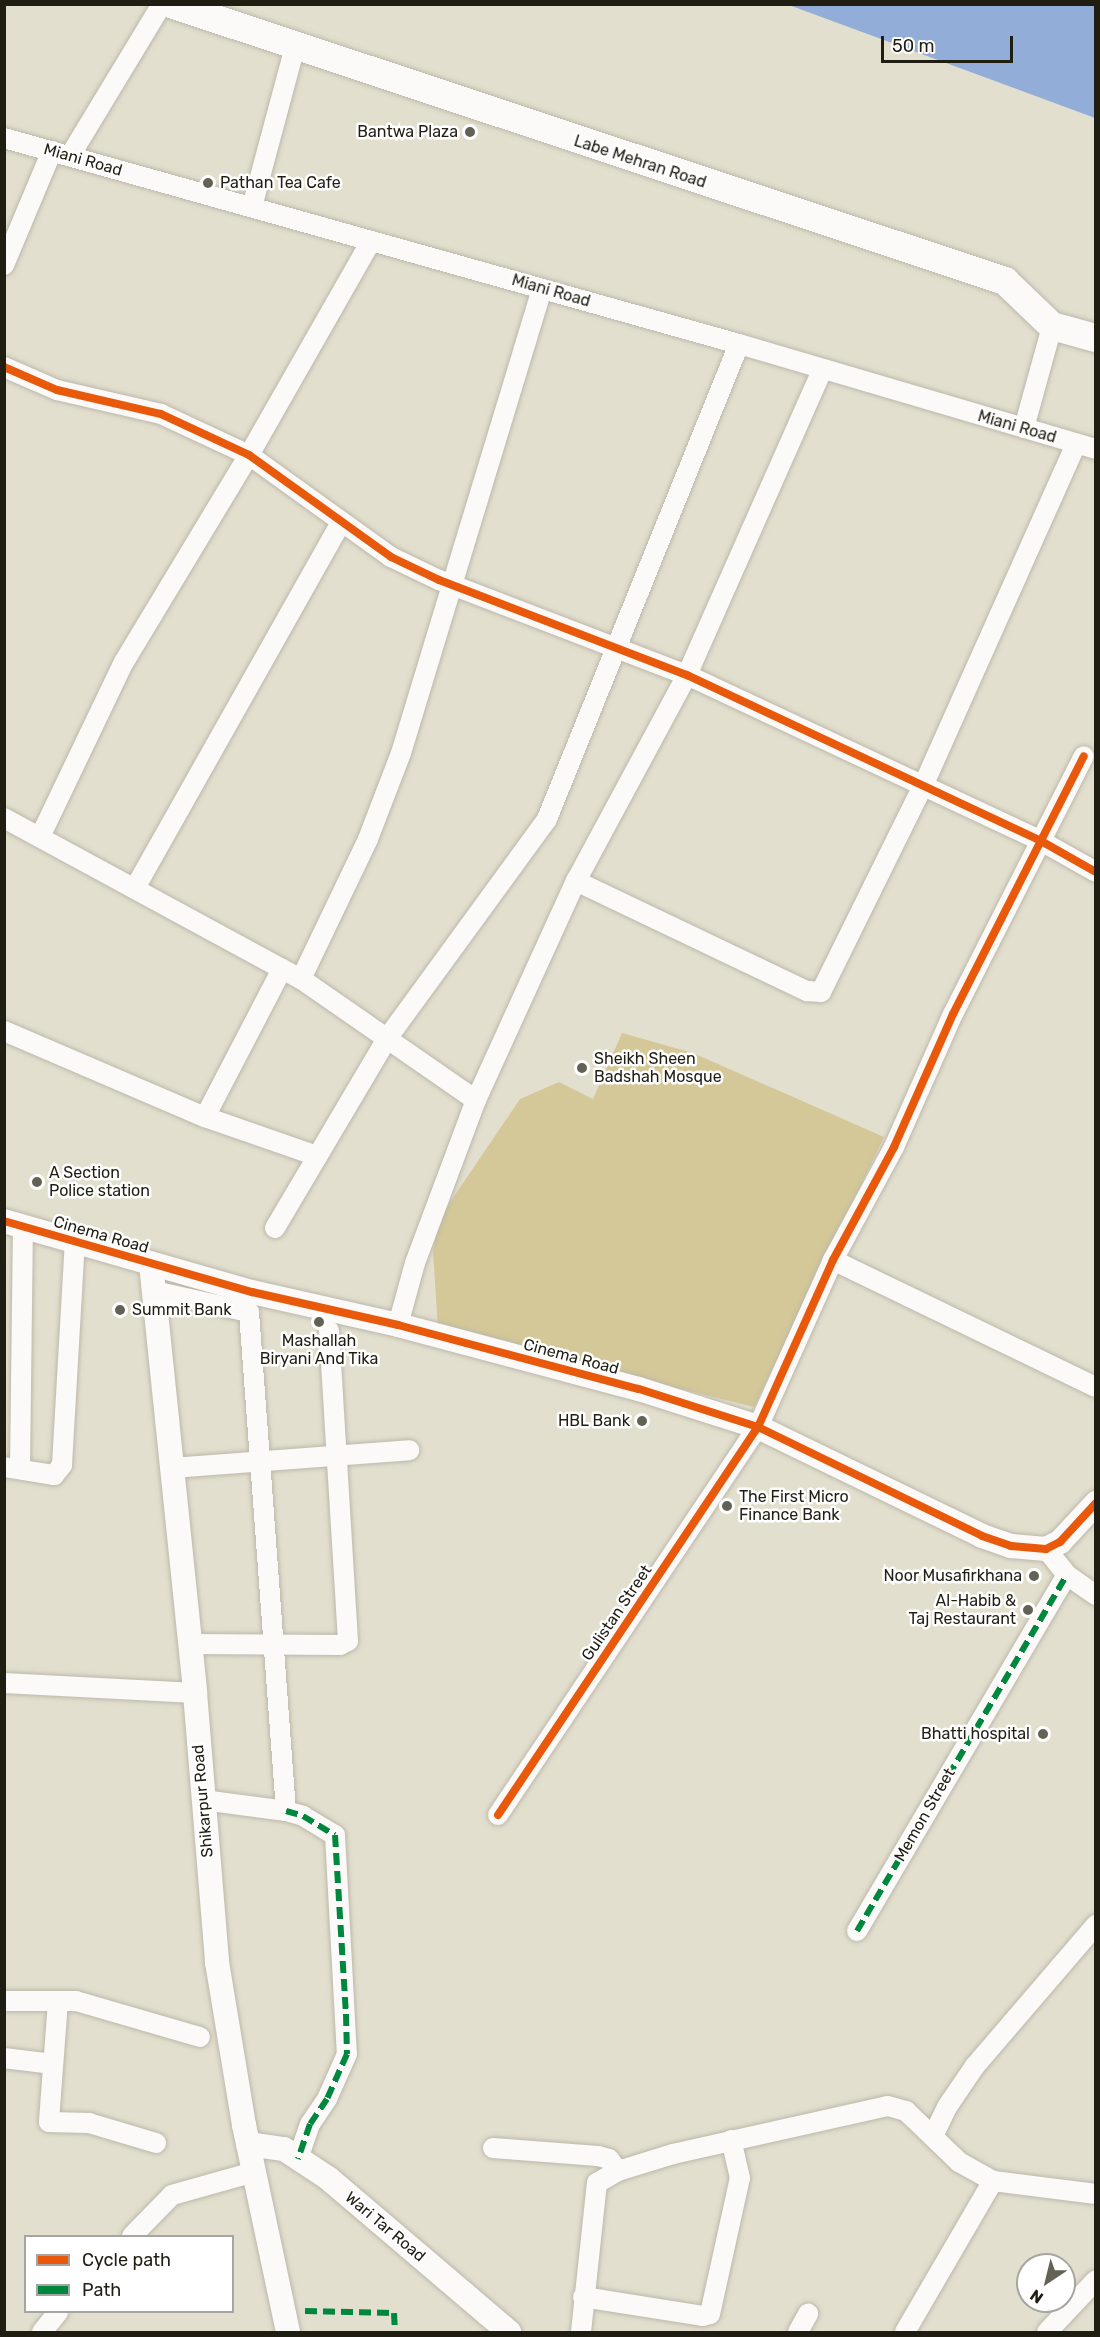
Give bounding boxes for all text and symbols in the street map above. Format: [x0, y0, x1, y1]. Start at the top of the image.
scale bar [884, 24, 1016, 62]
text: 50 m [892, 35, 935, 57]
place label: Bantwa Plaza [357, 122, 458, 142]
marker: Bantwa Plaza [463, 125, 477, 139]
street label: Labe Mehran Road [571, 132, 709, 192]
street label: Miani Road [42, 140, 124, 180]
place label: Pathan Tea Cafe [220, 173, 341, 193]
marker: Pathan Tea Cafe [201, 176, 215, 190]
street label: Miani Road [510, 271, 592, 311]
street label: Miani Road [976, 407, 1058, 447]
place label: Sheikh Sheen Badshah Mosque [594, 1049, 722, 1087]
marker: Sheikh Sheen Badshah Mosque [575, 1061, 589, 1075]
place label: A Section Police station [49, 1163, 150, 1201]
marker: A Section Police station [30, 1175, 44, 1189]
street label: Cinema Road [51, 1212, 151, 1258]
place label: Summit Bank [132, 1300, 232, 1320]
marker: Summit Bank [113, 1303, 127, 1317]
marker: Mashallah Biryani And Tika [312, 1315, 326, 1329]
place label: Mashallah Biryani And Tika [259, 1331, 379, 1369]
street label: Cinema Road [521, 1335, 621, 1379]
place label: HBL Bank [557, 1411, 630, 1431]
marker: HBL Bank [635, 1414, 649, 1428]
place label: The First Micro Finance Bank [739, 1487, 849, 1525]
marker: The First Micro Finance Bank [720, 1499, 734, 1513]
street label: Gulistan Street [578, 1561, 656, 1665]
place label: Noor Musafirkhana [883, 1566, 1022, 1586]
marker: Noor Musafirkhana [1027, 1569, 1041, 1583]
place label: Al-Habib & Taj Restaurant [908, 1591, 1016, 1629]
marker: Al-Habib & Taj Restaurant [1021, 1603, 1035, 1617]
place label: Bhatti hospital [921, 1724, 1030, 1744]
marker: Bhatti hospital [1034, 1725, 1052, 1743]
street label: Shikarpur Road [188, 1744, 218, 1858]
street label: Memon Street [890, 1765, 960, 1865]
street label: Wari Tar Road [341, 2188, 429, 2266]
legend [24, 2235, 234, 2313]
text: Cycle path [82, 2249, 171, 2271]
north arrow [1016, 2253, 1076, 2313]
text: Path [82, 2279, 121, 2301]
text: N [1026, 2285, 1047, 2308]

